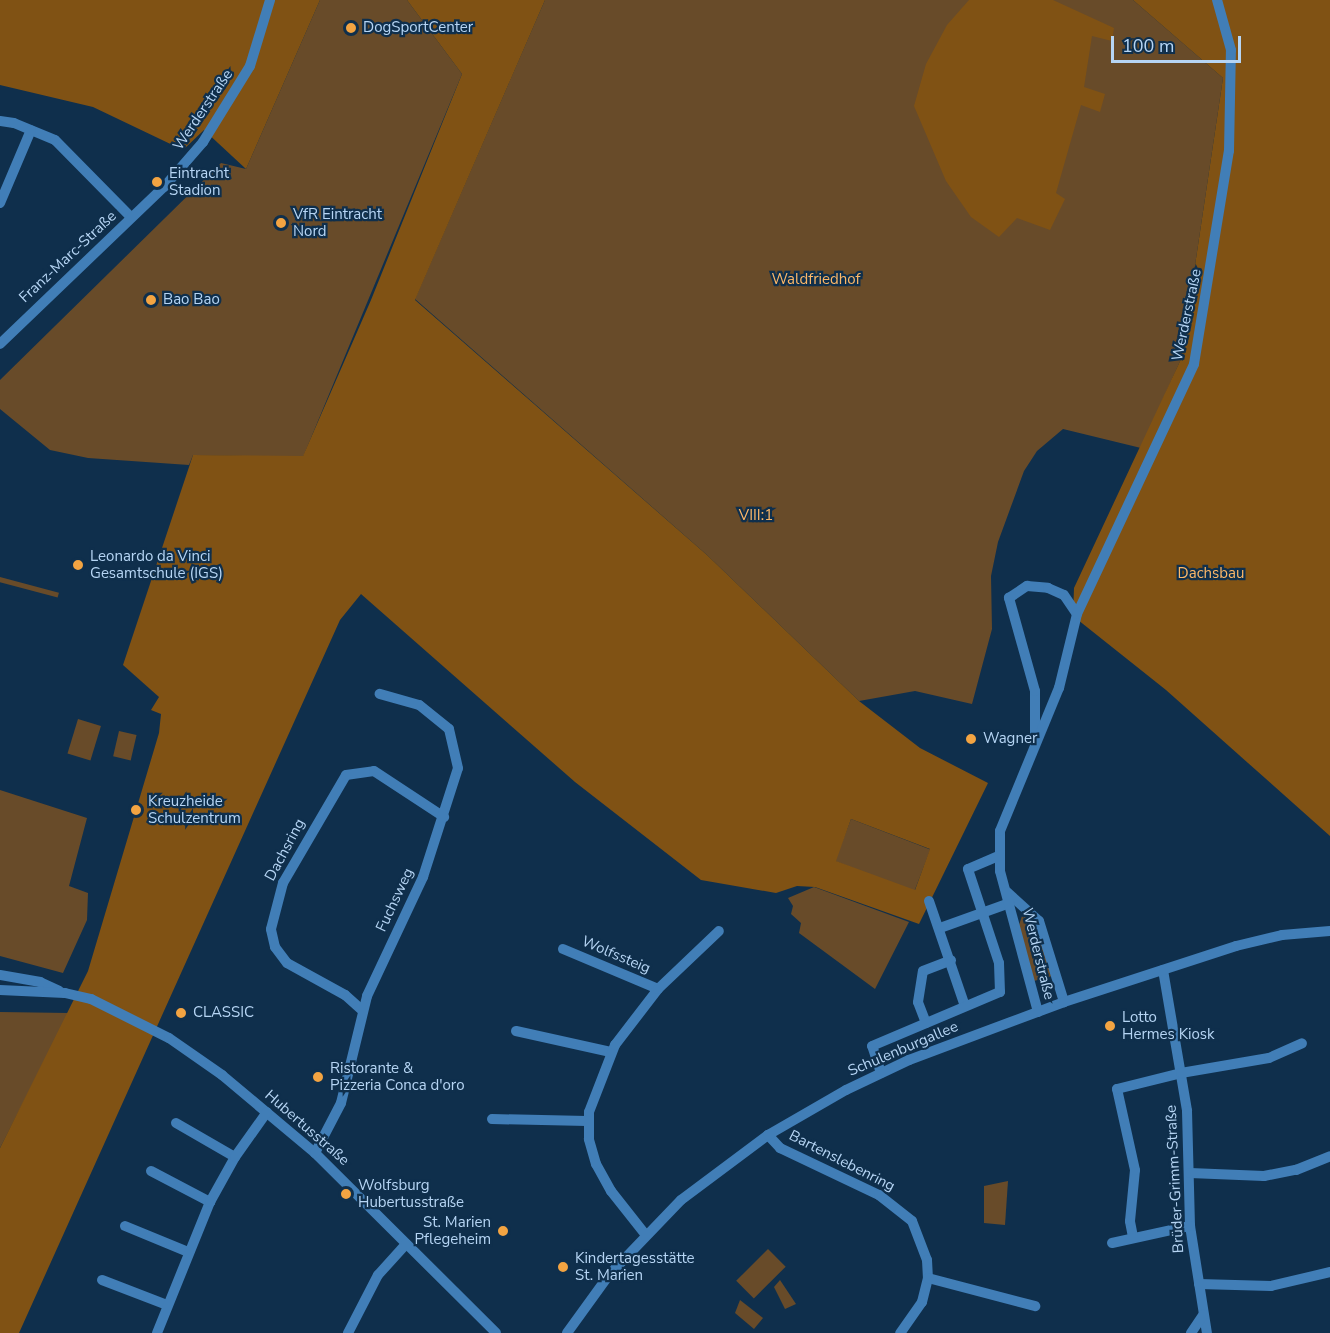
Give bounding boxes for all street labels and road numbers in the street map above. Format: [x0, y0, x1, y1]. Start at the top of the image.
street label: Werderstraße [169, 66, 237, 154]
street label: Franz-Marc-Straße [16, 207, 120, 307]
street label: Werderstraße [1168, 267, 1206, 363]
street label: Dachsring [261, 816, 309, 884]
street label: Fuchsweg [372, 865, 418, 935]
street label: Werderstraße [1018, 906, 1058, 1002]
street label: Wolfssteig [579, 932, 653, 978]
street label: Schulenburgallee [845, 1018, 961, 1080]
street label: Hubertusstraße [261, 1086, 353, 1170]
street label: Brüder-Grimm-Straße [1162, 1104, 1188, 1254]
street label: Bartenslebenring [786, 1127, 898, 1195]

